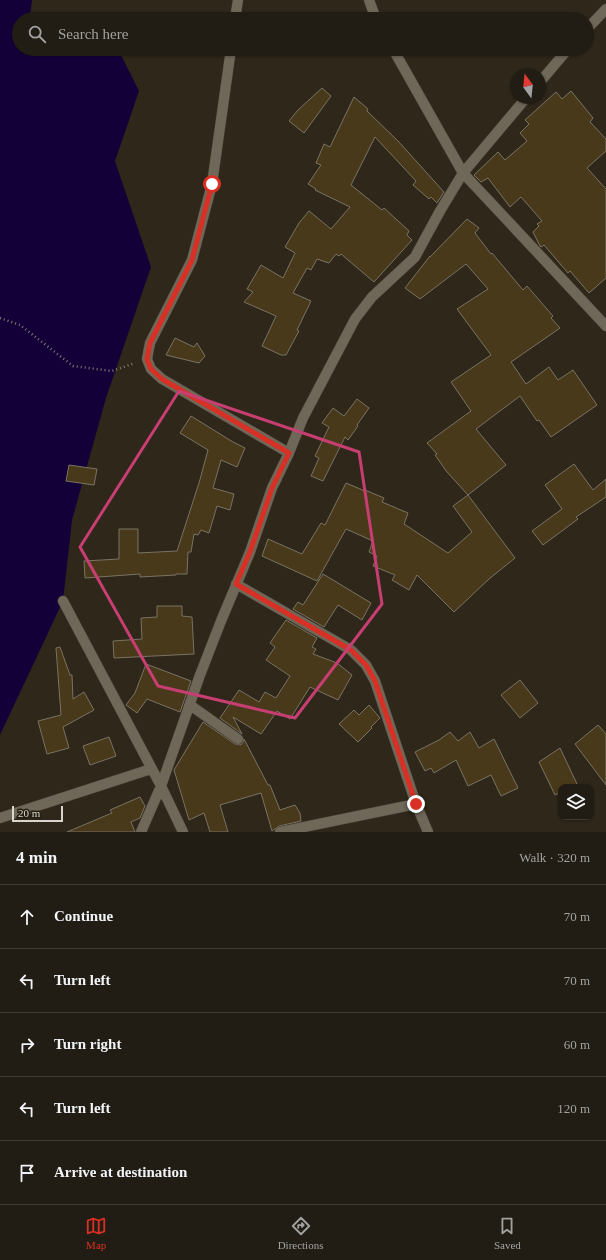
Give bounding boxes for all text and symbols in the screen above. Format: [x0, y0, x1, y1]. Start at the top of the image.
search box [12, 12, 594, 56]
icon: search [26, 23, 48, 45]
text: Search here [58, 26, 128, 42]
north arrow [510, 68, 546, 104]
route start [203, 175, 221, 193]
map controls [558, 784, 594, 820]
button: layers [558, 784, 594, 820]
route end [407, 795, 425, 813]
scale bar [12, 804, 63, 823]
text: 20 m [18, 807, 40, 819]
text: 4 min [16, 848, 57, 867]
text: Walk · 320 m [519, 850, 590, 865]
icon: ahead [16, 906, 38, 928]
text: Continue [54, 908, 113, 924]
text: 70 m [564, 909, 590, 924]
icon: left [16, 970, 38, 992]
text: Turn left [54, 972, 111, 988]
text: 70 m [564, 973, 590, 988]
icon: right [16, 1034, 38, 1056]
text: Turn right [54, 1036, 121, 1052]
text: 60 m [564, 1037, 590, 1052]
icon: left [16, 1098, 38, 1120]
text: Turn left [54, 1100, 111, 1116]
text: 120 m [557, 1101, 590, 1116]
icon: arrive [16, 1162, 38, 1184]
text: Arrive at destination [54, 1164, 187, 1180]
tab: Map [85, 1215, 107, 1251]
tab: Directions [278, 1215, 323, 1251]
tab: Saved [494, 1215, 521, 1251]

